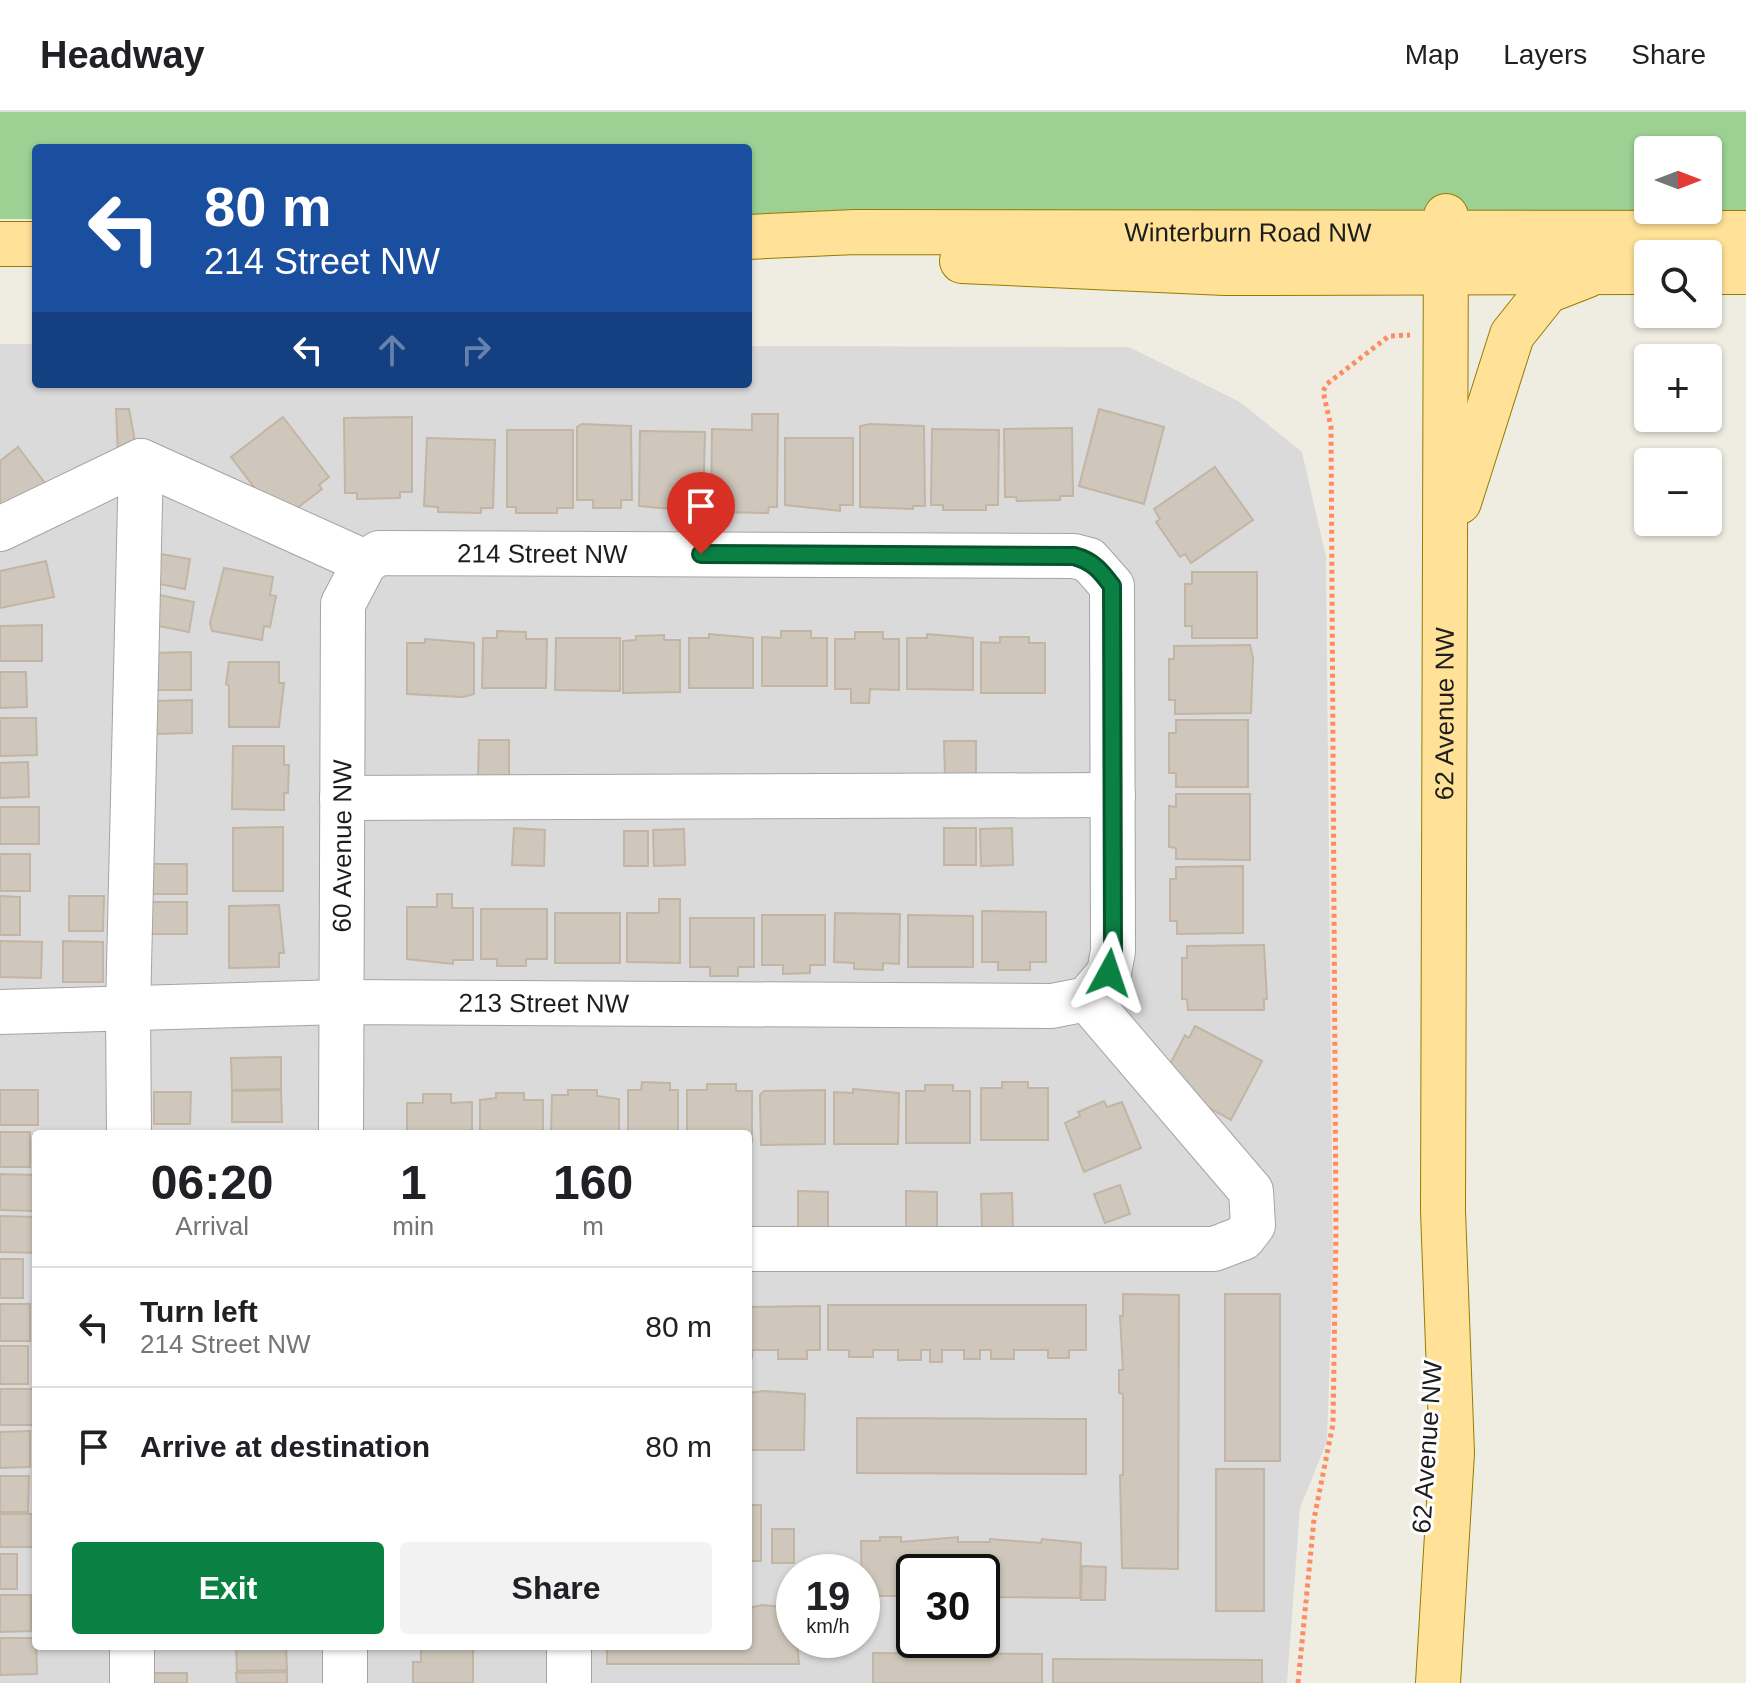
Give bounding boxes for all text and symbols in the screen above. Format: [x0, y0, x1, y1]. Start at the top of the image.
text: Headway [40, 34, 205, 76]
text: Map [1405, 39, 1459, 70]
text: Layers [1503, 39, 1587, 70]
text: Share [1631, 39, 1706, 70]
north arrow [1634, 136, 1722, 224]
map controls [1634, 136, 1722, 536]
text: 80 m [204, 175, 332, 238]
icon: left [72, 176, 176, 280]
street label: Winterburn Road NW [1124, 217, 1372, 248]
button: search [1634, 240, 1722, 328]
text: 214 Street NW [204, 241, 440, 282]
icon: left [286, 328, 330, 372]
icon: ahead [370, 328, 414, 372]
icon: right [454, 328, 498, 372]
button: + [1634, 344, 1722, 432]
button: − [1634, 448, 1722, 536]
pin [667, 472, 735, 554]
icon: arrive [679, 484, 723, 528]
street label: 214 Street NW [457, 538, 628, 569]
street label: 62 Avenue NW [1429, 627, 1460, 800]
street label: 60 Avenue NW [327, 759, 357, 933]
position arrow [1067, 931, 1151, 1015]
street label: 213 Street NW [458, 988, 630, 1019]
text: 06:20 [151, 1156, 274, 1209]
text: 1 [400, 1156, 427, 1209]
text: 160 [553, 1156, 633, 1209]
text: Arrival [175, 1211, 249, 1241]
text: min [392, 1211, 434, 1241]
text: m [582, 1211, 604, 1241]
text: Turn left [140, 1295, 258, 1328]
icon: left [72, 1305, 116, 1349]
text: 80 m [645, 1310, 712, 1343]
text: 214 Street NW [140, 1329, 311, 1359]
street label: 62 Avenue NW [1406, 1359, 1448, 1534]
icon: arrive [72, 1425, 116, 1469]
text: Arrive at destination [140, 1430, 430, 1463]
text: 80 m [645, 1430, 712, 1463]
button: Exit [72, 1542, 384, 1634]
button: Share [400, 1542, 712, 1634]
speed limit sign: 30 [896, 1554, 1000, 1658]
text: 19 [806, 1574, 850, 1618]
text: km/h [806, 1615, 850, 1637]

